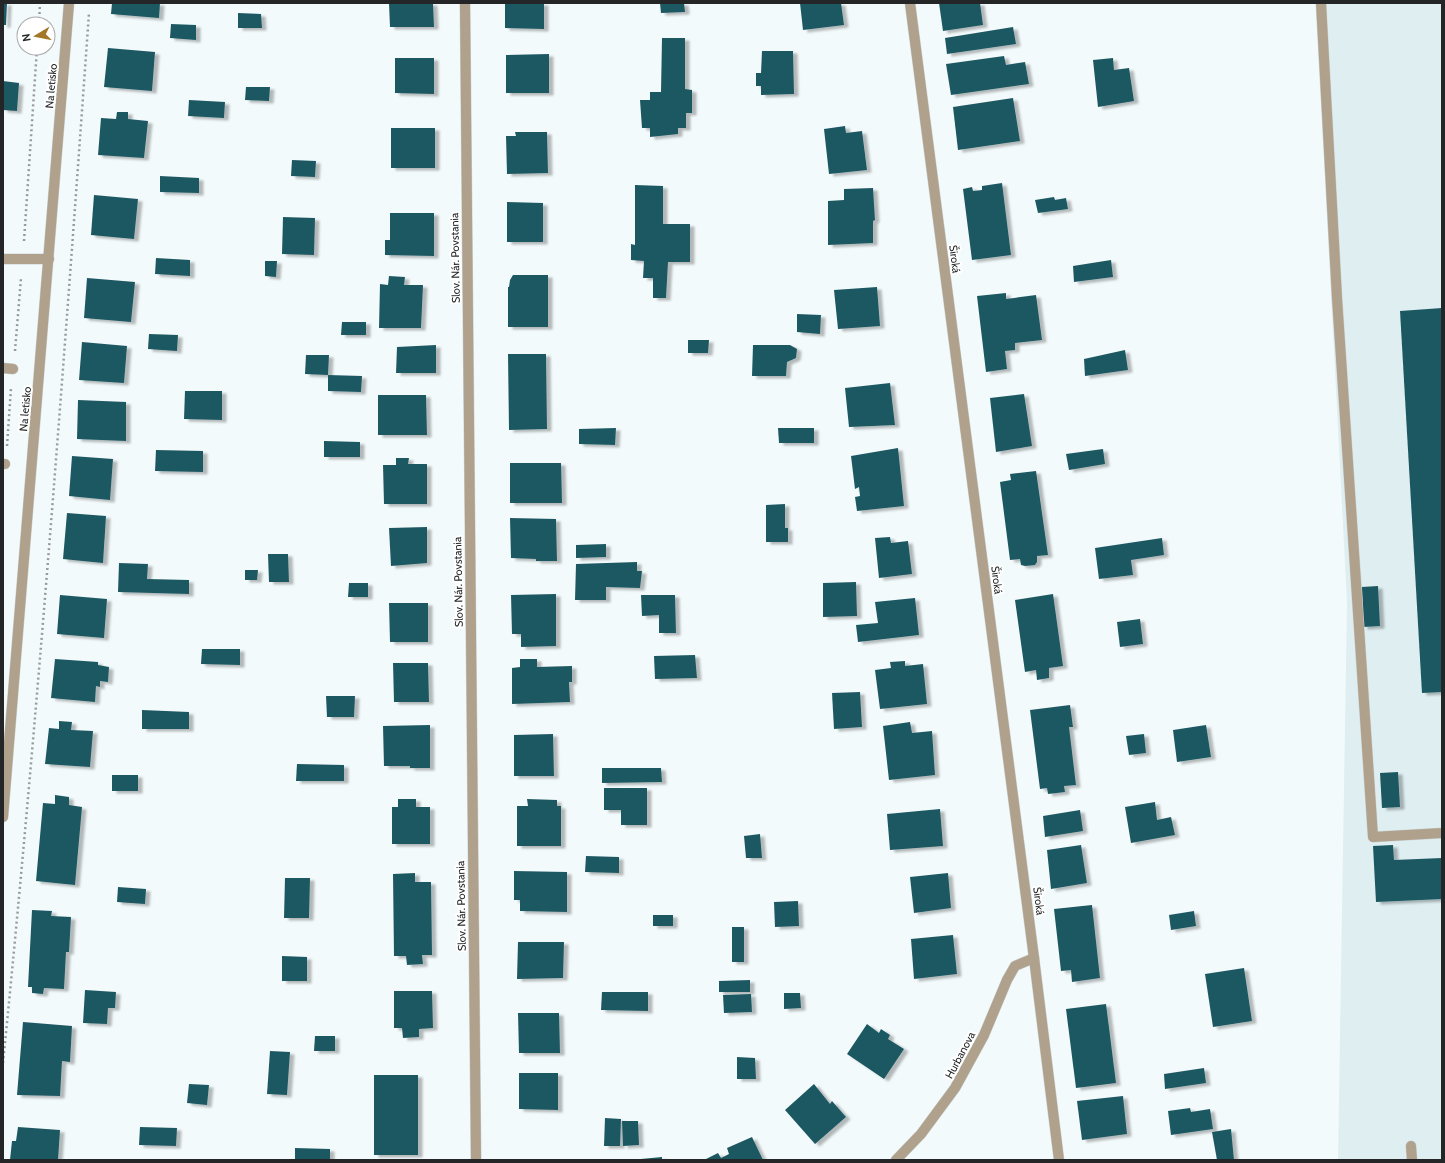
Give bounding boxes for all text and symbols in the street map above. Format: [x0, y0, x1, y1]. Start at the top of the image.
north arrow [16, 16, 56, 56]
text: N [19, 33, 34, 43]
street label: Na letisko [42, 63, 60, 109]
street label: Slov. Nár. Povstania [447, 212, 463, 303]
street label: Široká [946, 244, 964, 275]
street label: Na letisko [16, 386, 34, 432]
street label: Slov. Nár. Povstania [450, 536, 466, 627]
street label: Široká [988, 565, 1006, 596]
street label: Slov. Nár. Povstania [453, 860, 469, 951]
street label: Široká [1030, 886, 1048, 917]
street label: Hurbanova [942, 1029, 978, 1081]

